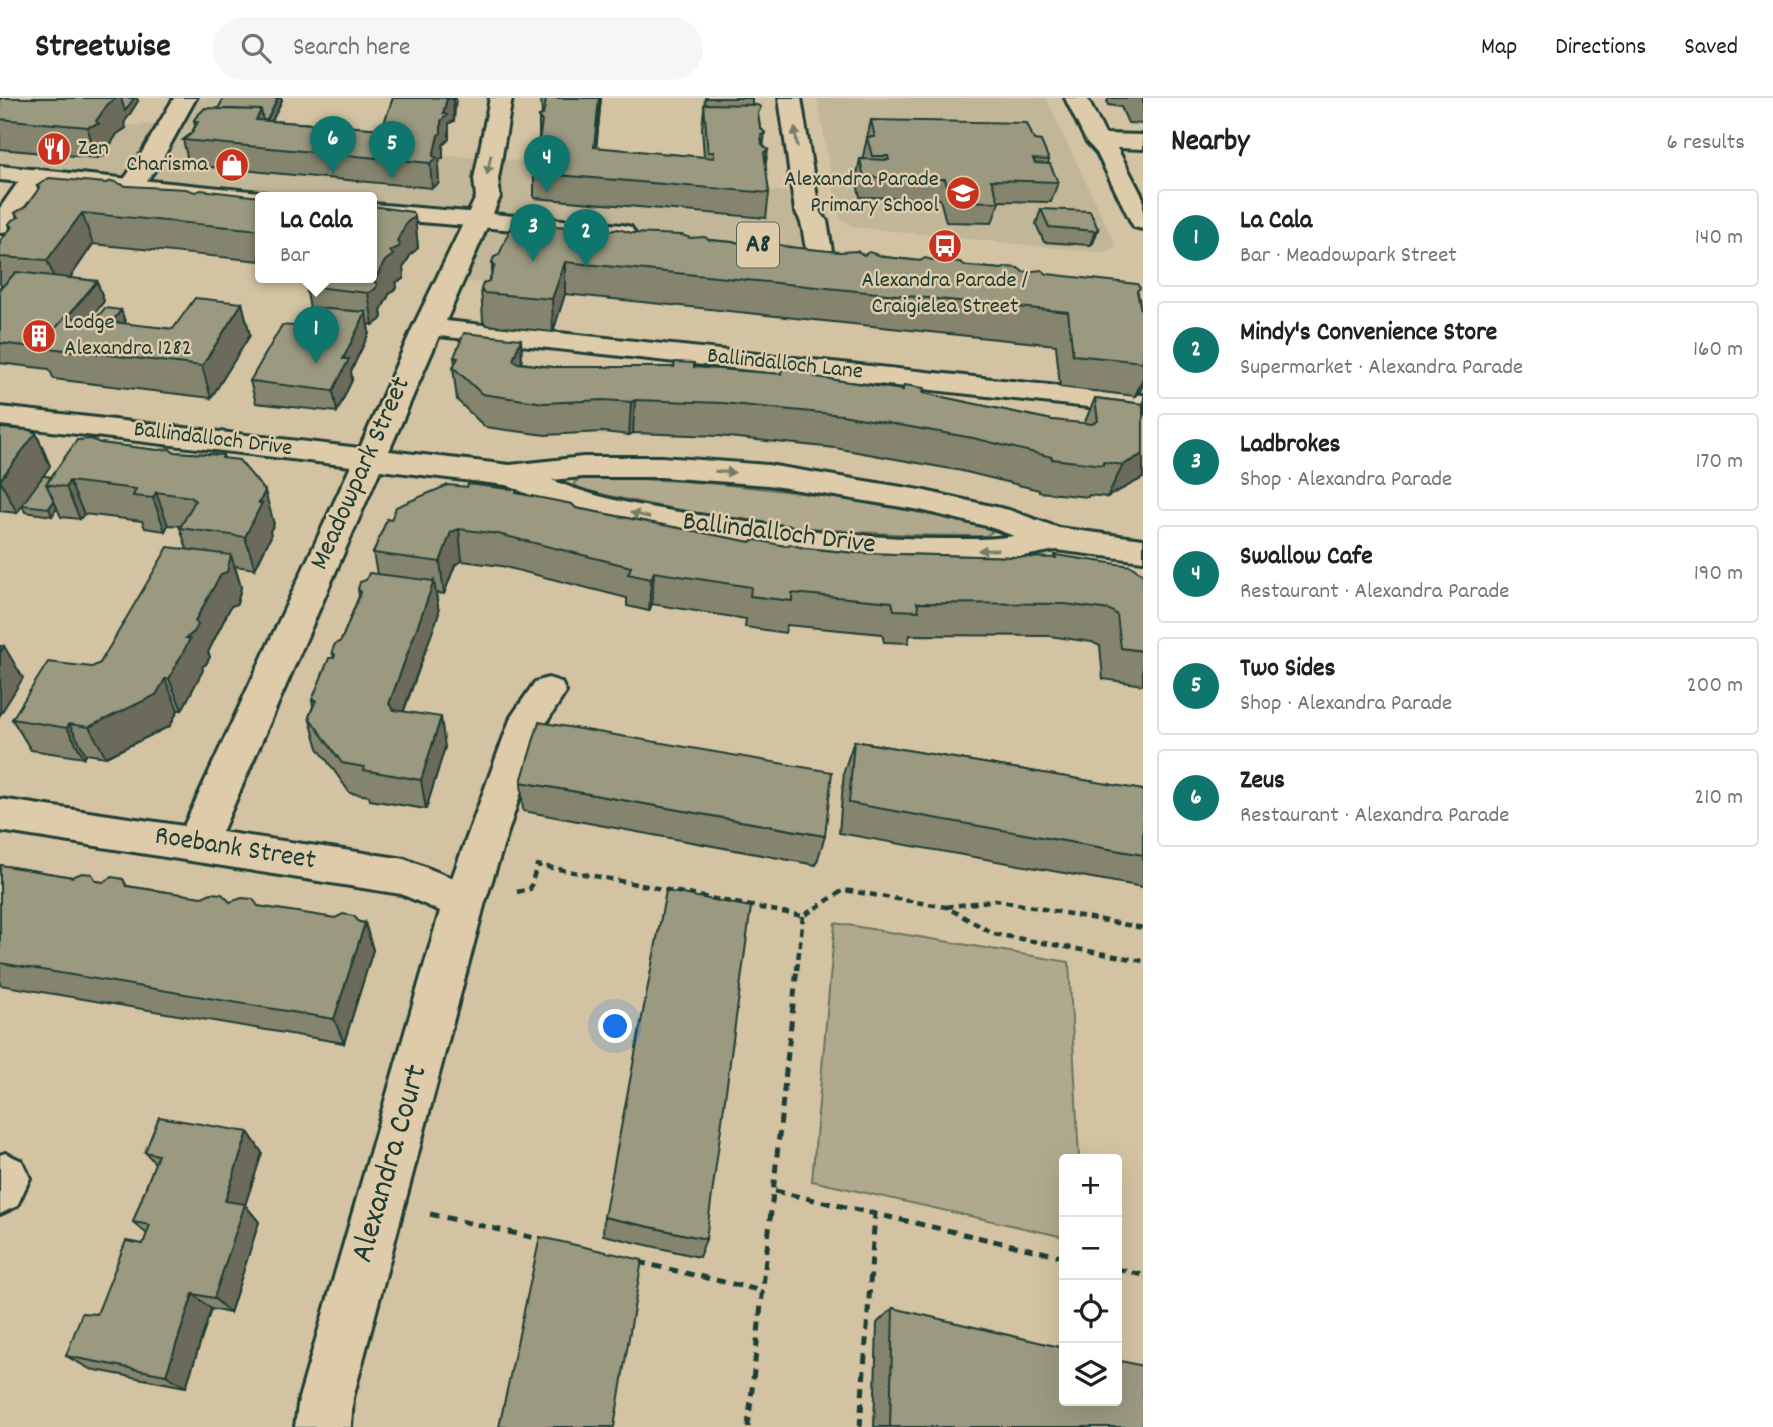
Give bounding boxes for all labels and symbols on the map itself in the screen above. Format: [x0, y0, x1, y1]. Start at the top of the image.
pin: 6 [310, 116, 356, 174]
pin: 5 [369, 121, 415, 179]
one-way arrow [790, 126, 801, 148]
restaurant icon: Zen [35, 130, 73, 168]
place label: Zen [78, 133, 109, 166]
pin: 4 [524, 135, 570, 193]
shop icon: Charisma [213, 146, 251, 184]
place label: Charisma [126, 149, 209, 182]
one-way arrow [483, 154, 494, 176]
place label: Alexandra Parade Primary School [784, 164, 940, 223]
school or university icon: Alexandra Parade Primary School [944, 174, 982, 212]
pin: 3 [510, 204, 556, 262]
pin: 2 [563, 209, 609, 267]
road number: A8 [737, 222, 779, 268]
bus stop icon: Alexandra Parade / Craigielea Street [926, 227, 964, 265]
place label: Alexandra Parade / Craigielea Street [862, 265, 1029, 324]
pin: 1 [293, 306, 339, 364]
place label: Lodge Alexandra 1282 [64, 307, 192, 366]
building icon: Lodge Alexandra 1282 [20, 317, 58, 355]
street label: Ballindalloch Lane [706, 340, 864, 390]
street label: Meadowpark Street [301, 371, 423, 577]
street label: Ballindalloch Drive [132, 414, 294, 466]
one-way arrow [714, 467, 736, 478]
street label: Ballindalloch Drive [680, 503, 878, 567]
one-way arrow [629, 509, 651, 520]
one-way arrow [976, 544, 998, 555]
street label: Roebank Street [152, 818, 318, 882]
your location [598, 1009, 632, 1043]
street label: Alexandra Court [340, 1060, 442, 1268]

